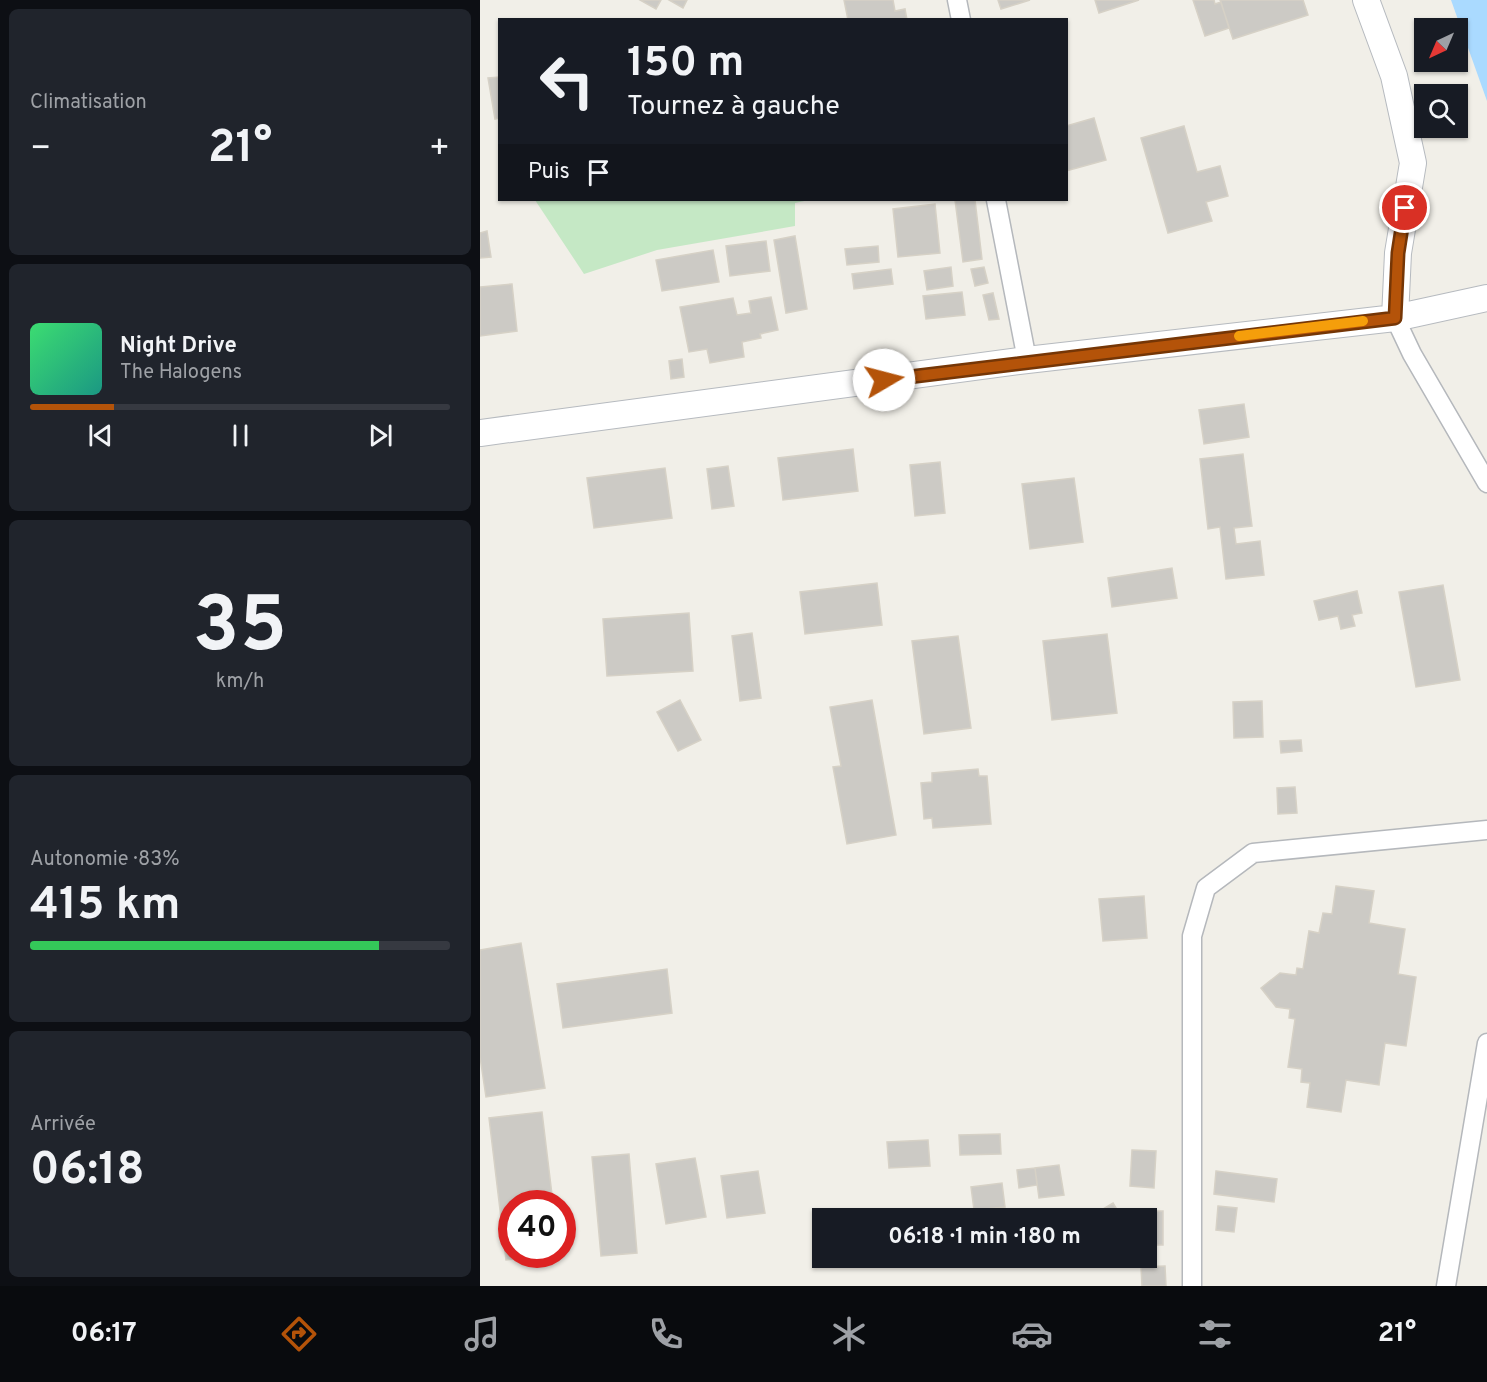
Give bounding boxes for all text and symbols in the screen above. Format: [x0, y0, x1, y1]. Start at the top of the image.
north arrow [1414, 18, 1468, 72]
map controls [1414, 18, 1468, 138]
text: 150 m [627, 38, 744, 91]
icon: left [528, 42, 606, 120]
button: search [1414, 84, 1468, 138]
text: Climatisation [30, 90, 147, 116]
text: Tournez à gauche [627, 90, 840, 124]
text: 21° [208, 121, 272, 178]
text: − [30, 129, 51, 171]
text: + [429, 129, 450, 171]
icon: arrive [582, 156, 615, 189]
text: Puis [528, 159, 570, 186]
pin [1379, 182, 1430, 233]
icon: arrive [1388, 191, 1421, 224]
text: Night Drive [120, 333, 237, 360]
position arrow [852, 348, 916, 412]
text: The Halogens [120, 360, 242, 386]
icon: previous [84, 419, 117, 452]
icon: pause [224, 419, 257, 452]
icon: next [364, 419, 397, 452]
text: 35 [193, 580, 287, 679]
text: km/h [216, 669, 264, 695]
text: Autonomie · 83% [30, 847, 180, 873]
text: 415 km [30, 878, 180, 935]
text: Arrivée [30, 1112, 96, 1138]
text: 06:18 [30, 1143, 144, 1200]
speed limit sign: 40 [498, 1190, 576, 1268]
text: 06:18 · 1 min · 180 m [888, 1224, 1081, 1251]
icon: directions [278, 1313, 320, 1355]
icon: music [461, 1313, 503, 1355]
icon: phone [645, 1313, 687, 1355]
icon: climate [828, 1313, 870, 1355]
icon: car [1011, 1313, 1053, 1355]
icon: filters [1194, 1313, 1236, 1355]
text: 06:17 [71, 1317, 137, 1351]
text: 21° [1378, 1317, 1416, 1351]

